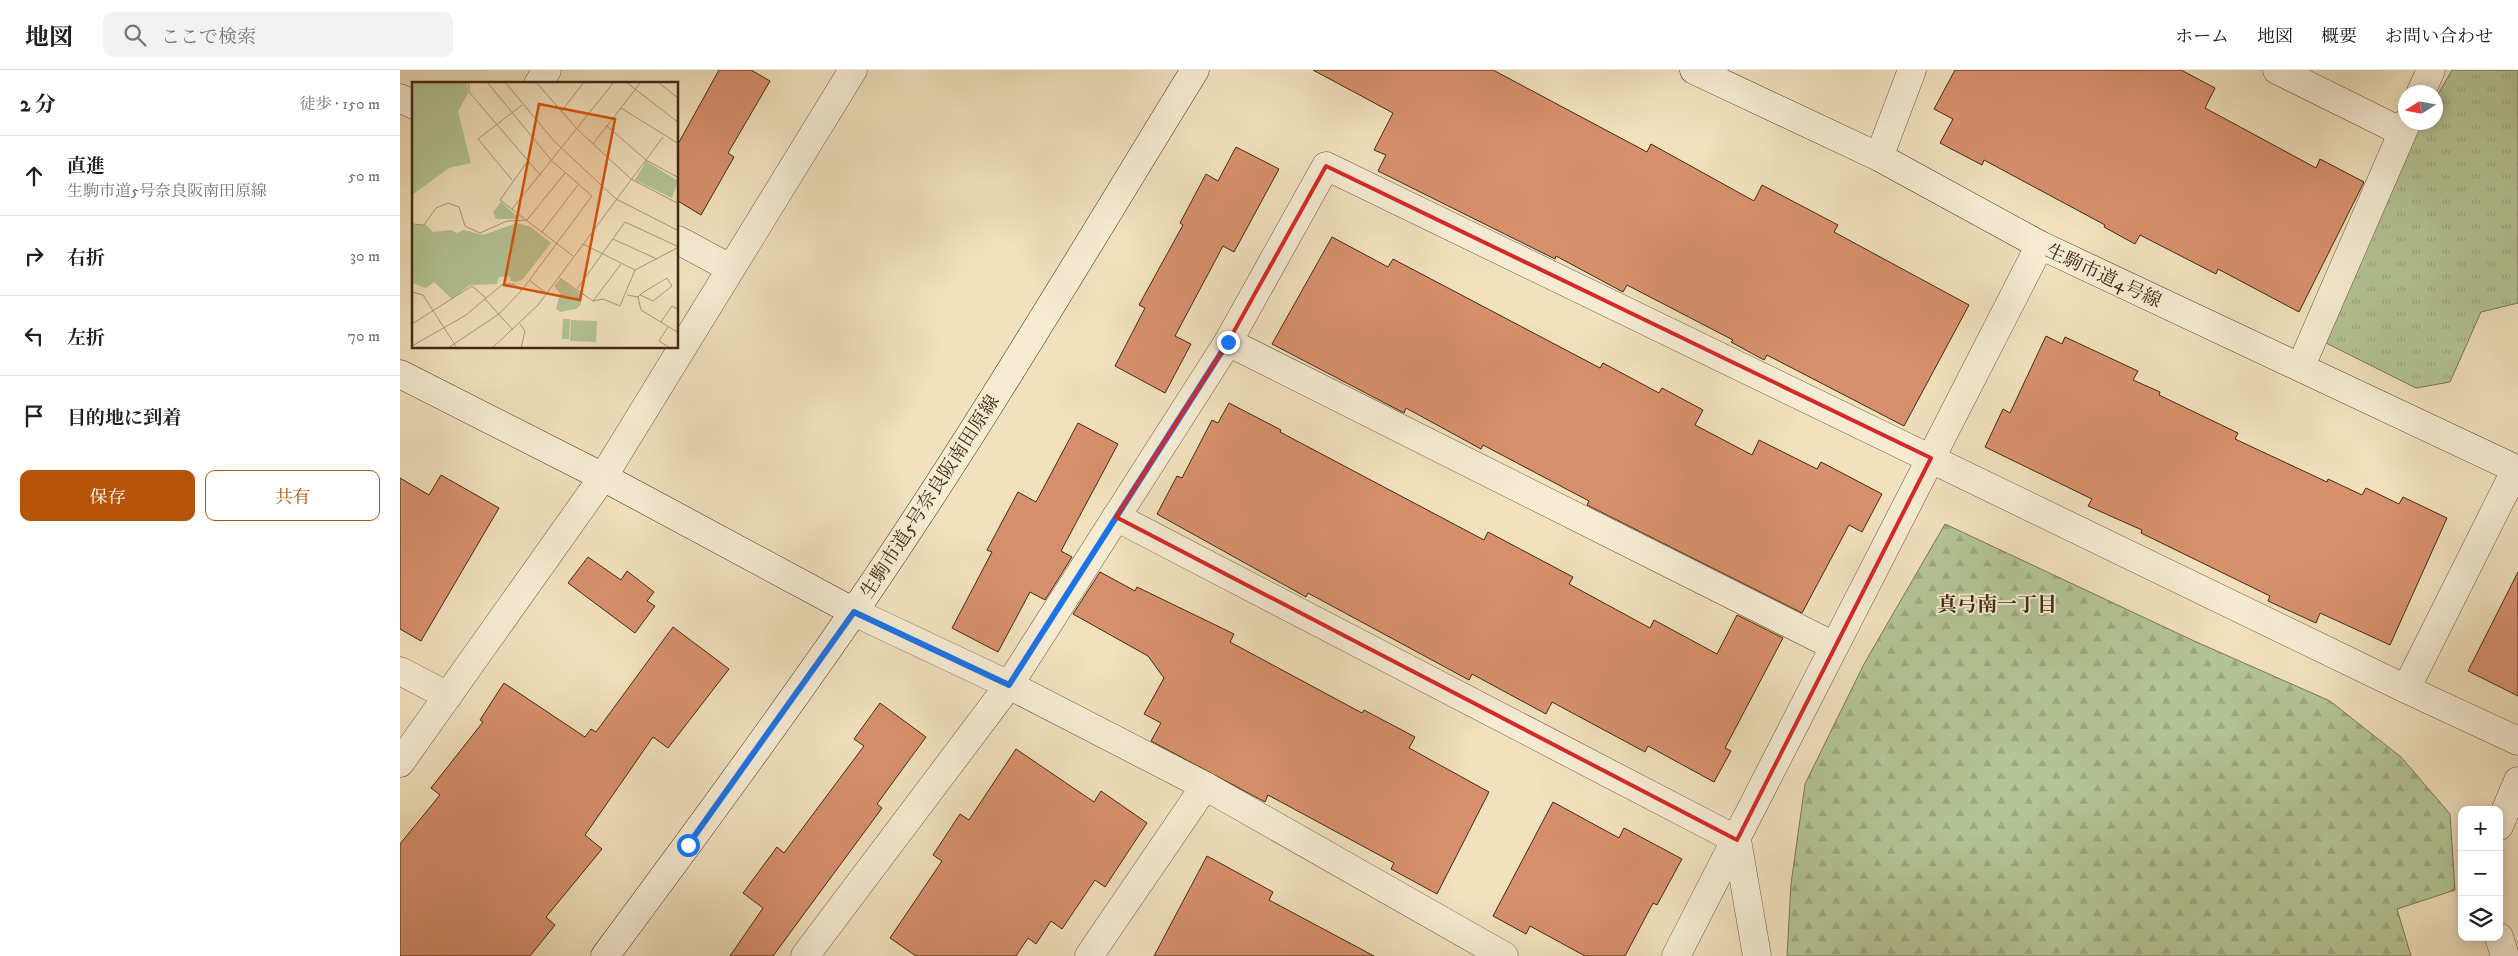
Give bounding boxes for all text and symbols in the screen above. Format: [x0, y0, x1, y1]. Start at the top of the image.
search box [103, 12, 453, 57]
icon: search [121, 21, 149, 49]
text: 地図 [25, 23, 73, 53]
text: ここで検索 [161, 26, 256, 49]
text: ホーム [2175, 26, 2229, 48]
text: 地図 [2257, 26, 2293, 48]
text: 概要 [2321, 26, 2357, 48]
text: お問い合わせ [2385, 26, 2493, 48]
inset map [412, 82, 679, 349]
north arrow [2398, 85, 2443, 130]
text: 2 分 [20, 92, 56, 118]
text: 徒歩 · 150 m [299, 94, 380, 114]
text: 直進 [67, 155, 105, 178]
icon: ahead [20, 162, 48, 190]
text: 50 m [348, 166, 380, 186]
text: 生駒市道5号奈良阪南田原線 [67, 181, 267, 201]
street label: 生駒市道4号線 [2042, 240, 2165, 313]
icon: right [20, 242, 48, 270]
text: 30 m [350, 246, 380, 266]
text: 右折 [67, 247, 105, 270]
icon: left [20, 322, 48, 350]
text: 70 m [348, 326, 380, 346]
text: 左折 [67, 327, 105, 350]
route end [1217, 331, 1240, 354]
street label: 生駒市道5号奈良阪南田原線 [856, 391, 1005, 603]
icon: arrive [20, 402, 48, 430]
text: 目的地に到着 [67, 407, 181, 430]
button: 保存 [20, 470, 195, 521]
button: 共有 [205, 470, 380, 521]
district label: 真弓南一丁目 [1937, 593, 2057, 618]
map controls [2458, 806, 2503, 941]
button: + [2458, 806, 2503, 851]
route start [677, 834, 700, 857]
button: − [2458, 851, 2503, 896]
button: layers [2458, 896, 2503, 941]

